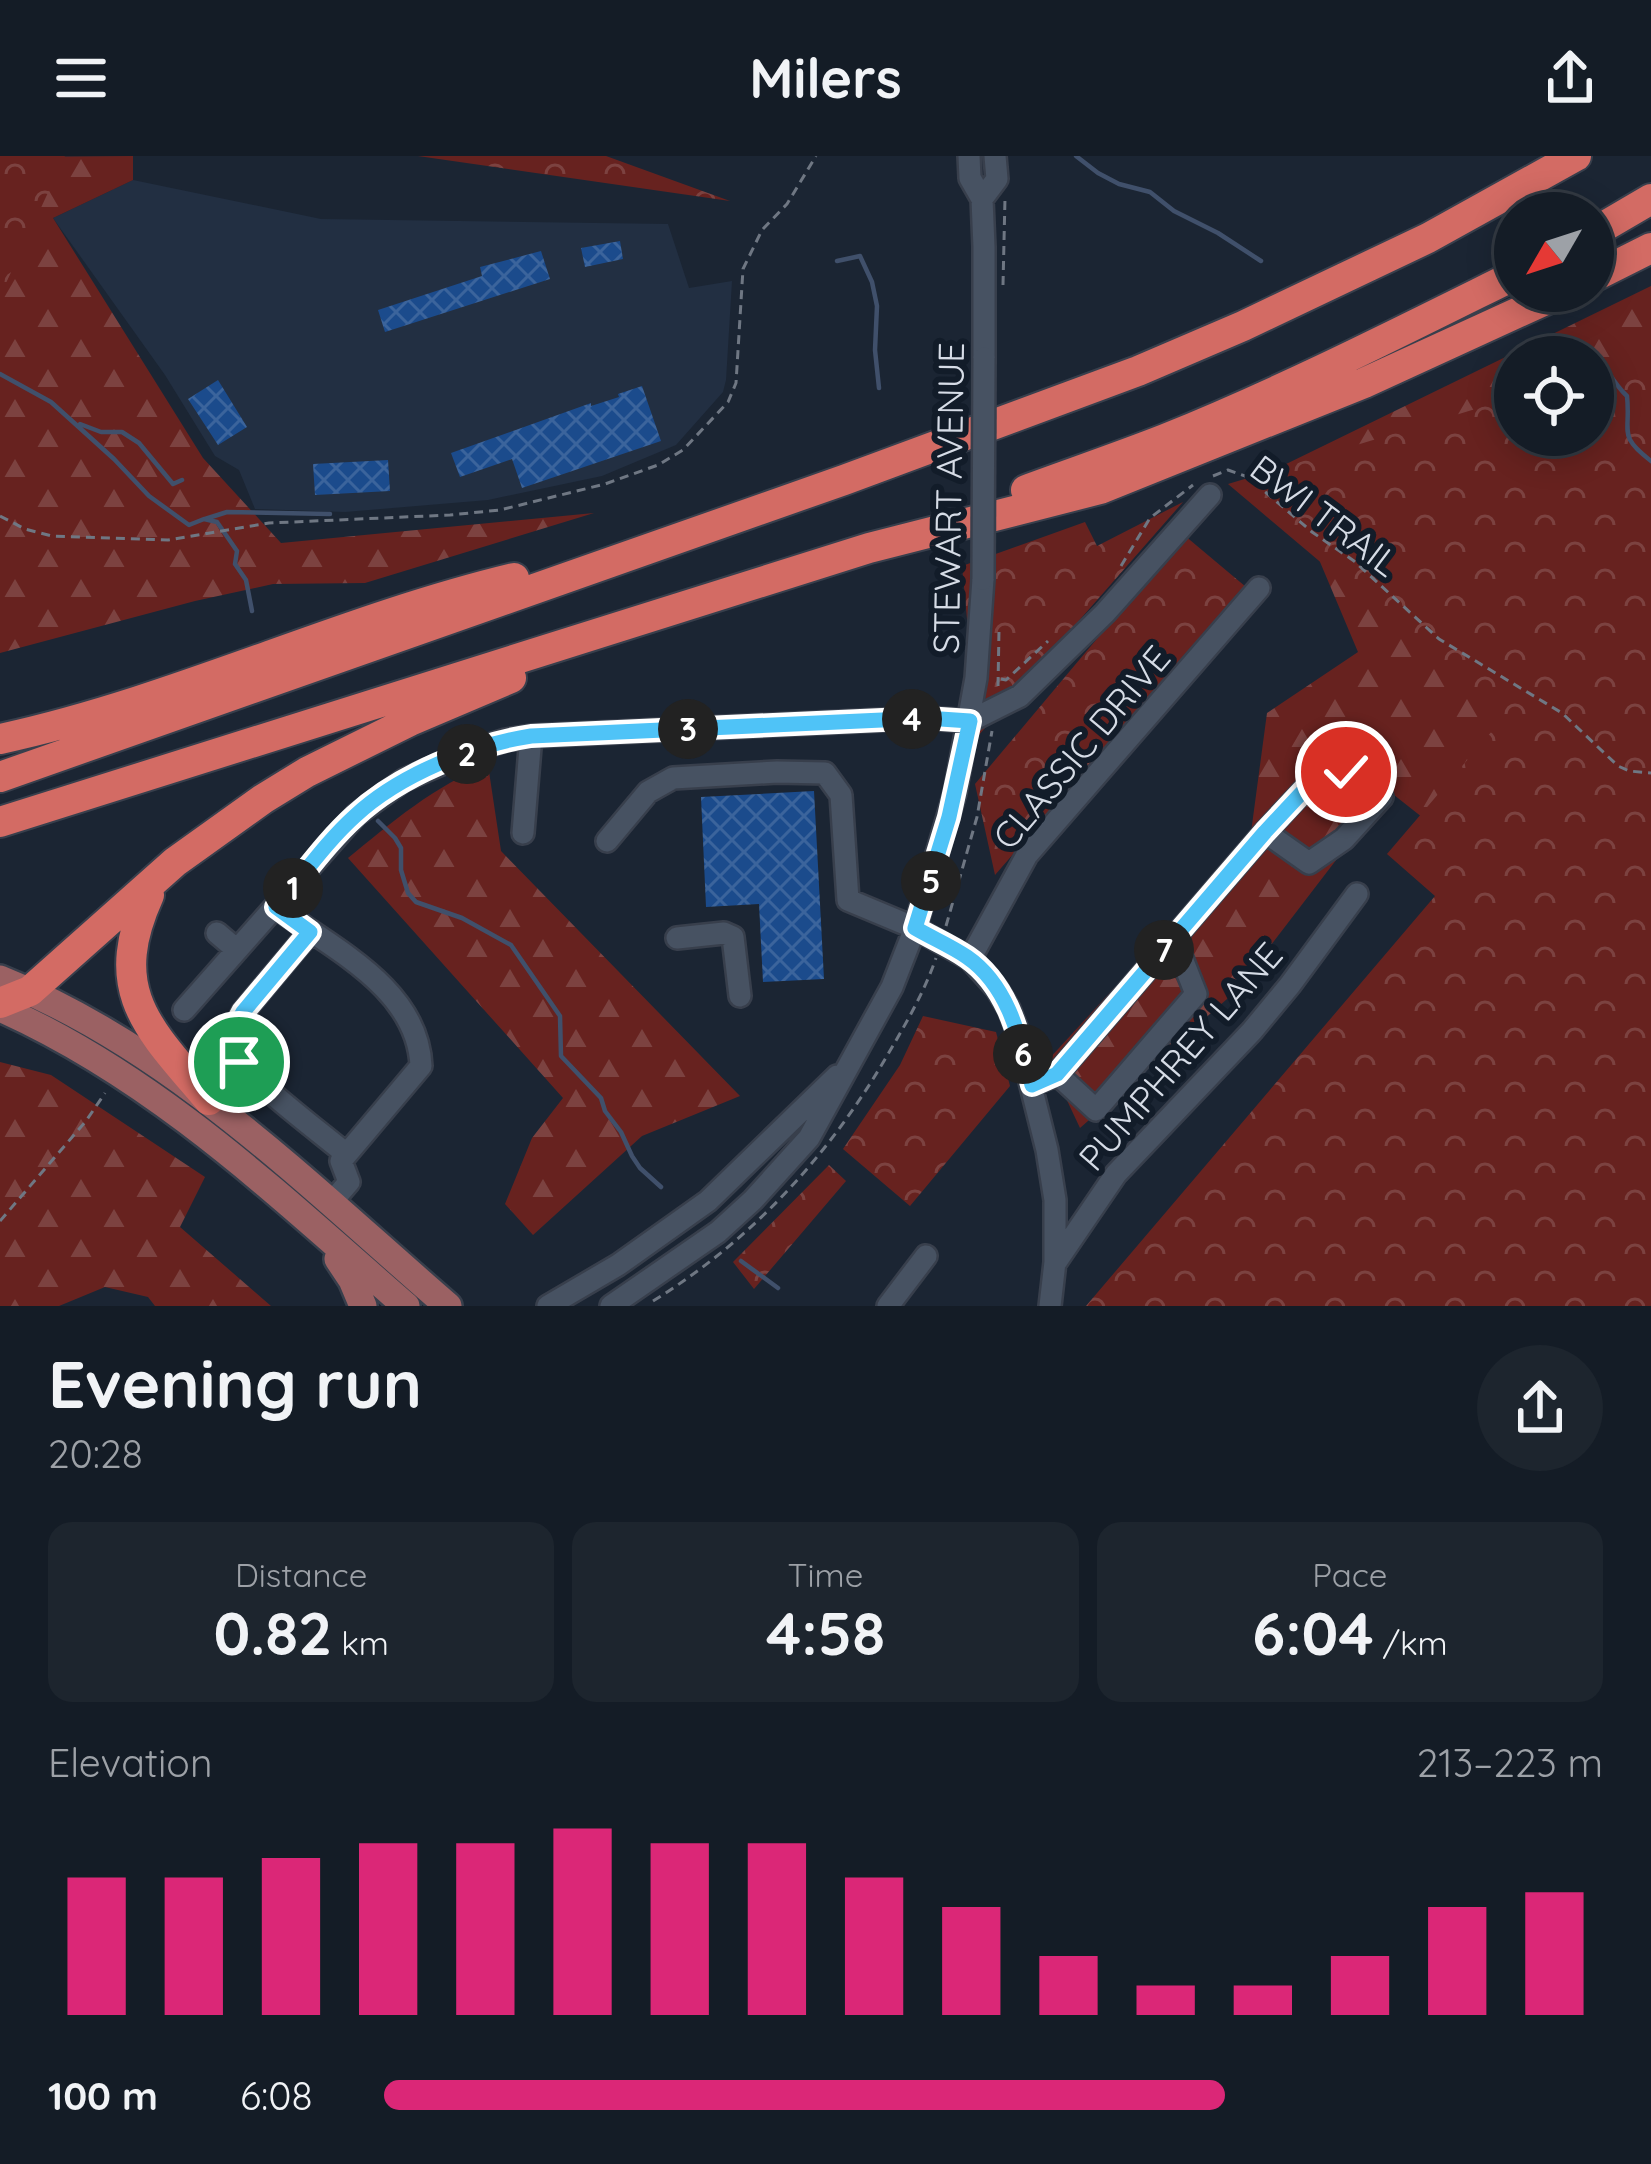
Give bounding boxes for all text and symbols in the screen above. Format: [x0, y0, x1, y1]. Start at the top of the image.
text: Milers [749, 44, 902, 112]
icon: menu [48, 45, 114, 111]
icon: share [1537, 45, 1603, 111]
north arrow [1494, 192, 1614, 312]
map controls [1494, 192, 1614, 456]
button: locate [1494, 336, 1614, 456]
street label: STEWART AVENUE [923, 342, 973, 654]
street label: BWI TRAIL [1242, 445, 1408, 585]
street label: CLASSIC DRIVE [983, 636, 1179, 858]
pin: 4 [882, 689, 942, 749]
text: 4 [902, 698, 922, 739]
pin: 3 [658, 699, 718, 759]
text: 3 [679, 708, 697, 749]
pin [1295, 721, 1397, 823]
pin: 2 [437, 724, 497, 784]
text: 2 [458, 733, 476, 774]
icon: check [1313, 739, 1379, 805]
pin: 5 [901, 851, 961, 911]
pin: 1 [263, 858, 323, 918]
text: 5 [921, 860, 941, 901]
text: 1 [287, 867, 299, 908]
pin: 7 [1134, 920, 1194, 980]
text: 7 [1155, 929, 1173, 970]
street label: PUMPHREY LANE [1069, 933, 1291, 1179]
pin [188, 1011, 290, 1113]
pin: 6 [993, 1024, 1053, 1084]
icon: arrive [206, 1029, 272, 1095]
text: 6 [1014, 1033, 1032, 1074]
text: Evening run [48, 1342, 422, 1425]
button: share [1477, 1345, 1603, 1471]
text: 20:28 [48, 1429, 143, 1478]
text: Distance [235, 1554, 367, 1595]
text: Time [788, 1554, 863, 1595]
text: Pace [1312, 1554, 1387, 1595]
text: 0.82 [213, 1595, 332, 1670]
text: 4:58 [766, 1595, 885, 1670]
text: 6:04 [1252, 1595, 1374, 1670]
text: km [332, 1622, 389, 1663]
text: /km [1374, 1622, 1448, 1663]
text: Elevation [48, 1738, 212, 1787]
text: 213–223 m [1417, 1738, 1603, 1787]
text: 100 m [48, 2071, 158, 2120]
text: 6:08 [240, 2071, 313, 2120]

